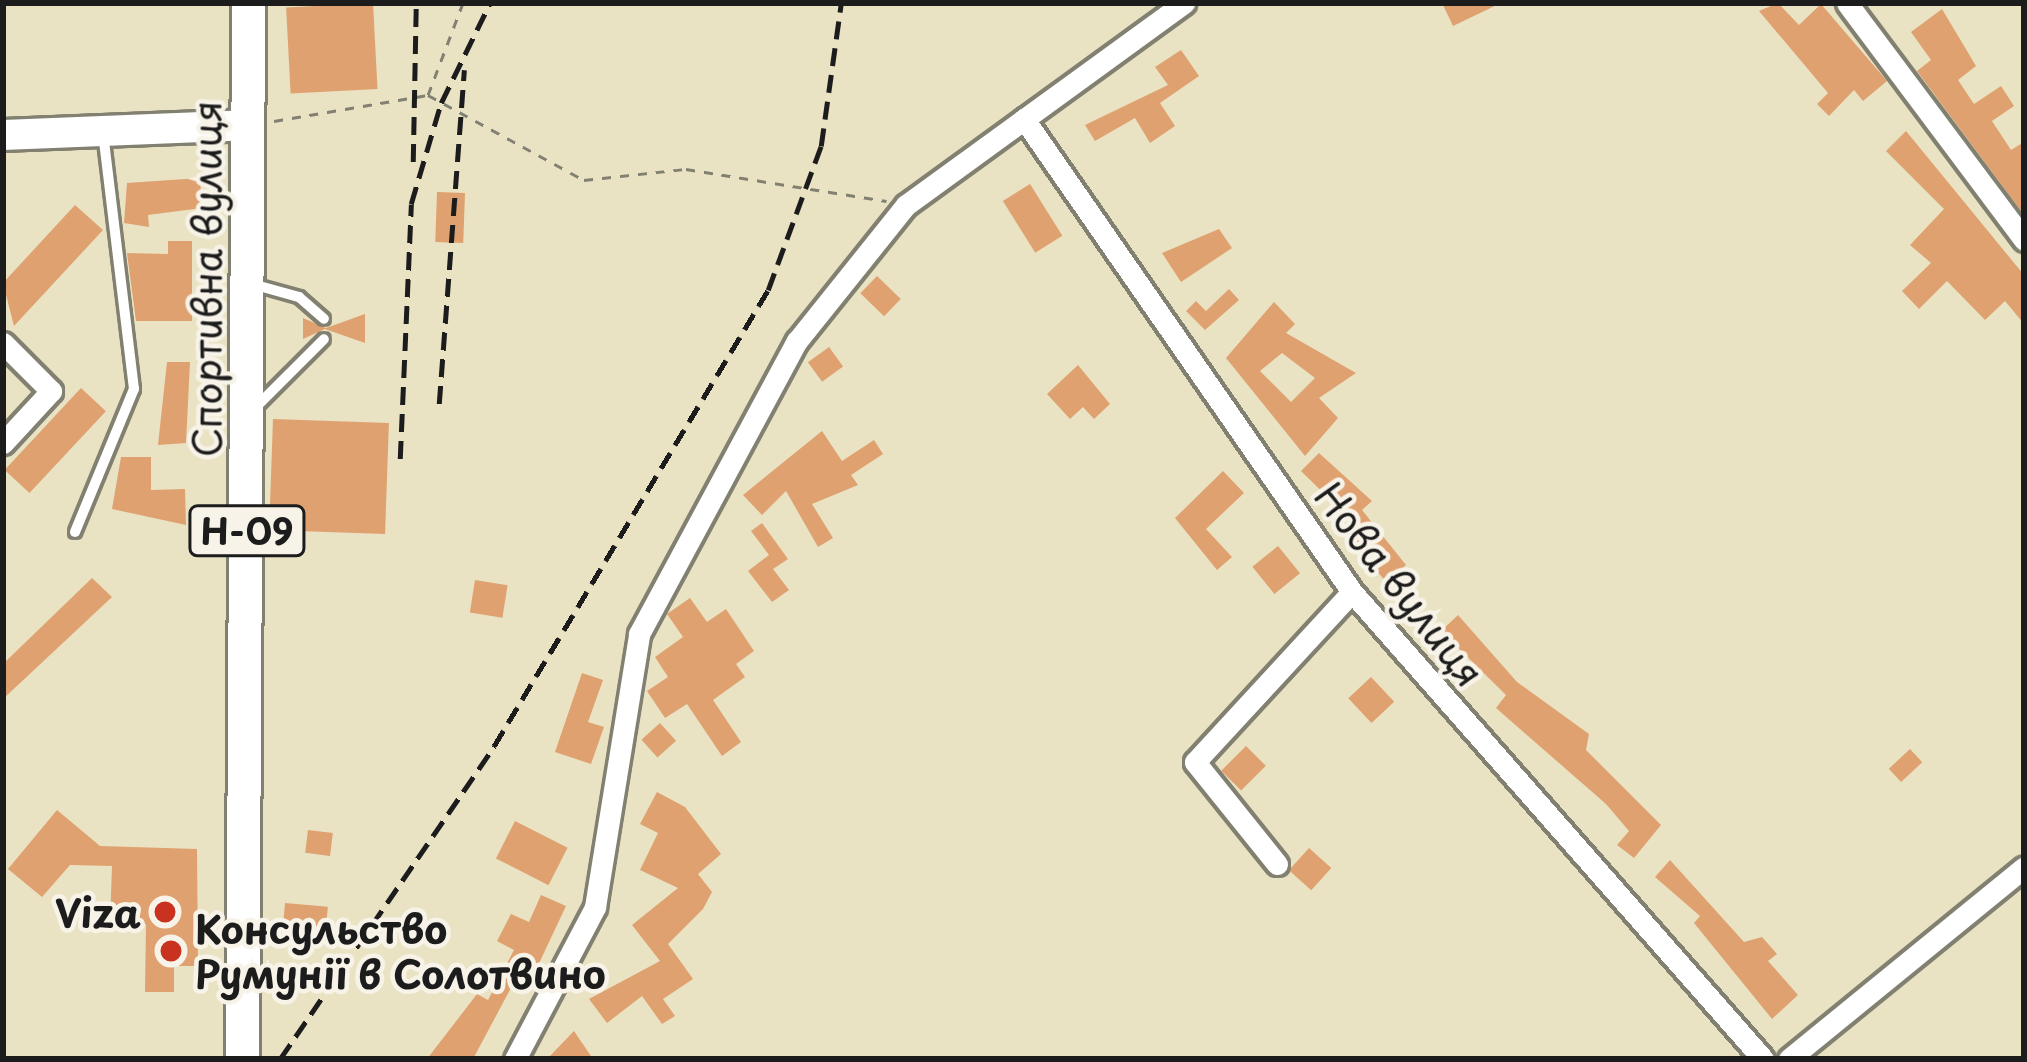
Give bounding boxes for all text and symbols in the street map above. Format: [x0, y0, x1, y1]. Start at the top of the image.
street label: Спортивна вулиця [183, 99, 229, 459]
street label: Нова вулиця [1305, 472, 1495, 696]
road number: Н-09 [187, 501, 307, 561]
place label: Viza [55, 889, 141, 935]
marker: Viza [152, 899, 178, 925]
place label: Консульство Румунії в Солотвино [195, 906, 609, 997]
marker: Консульство Румунії в Солотвино [158, 938, 184, 964]

